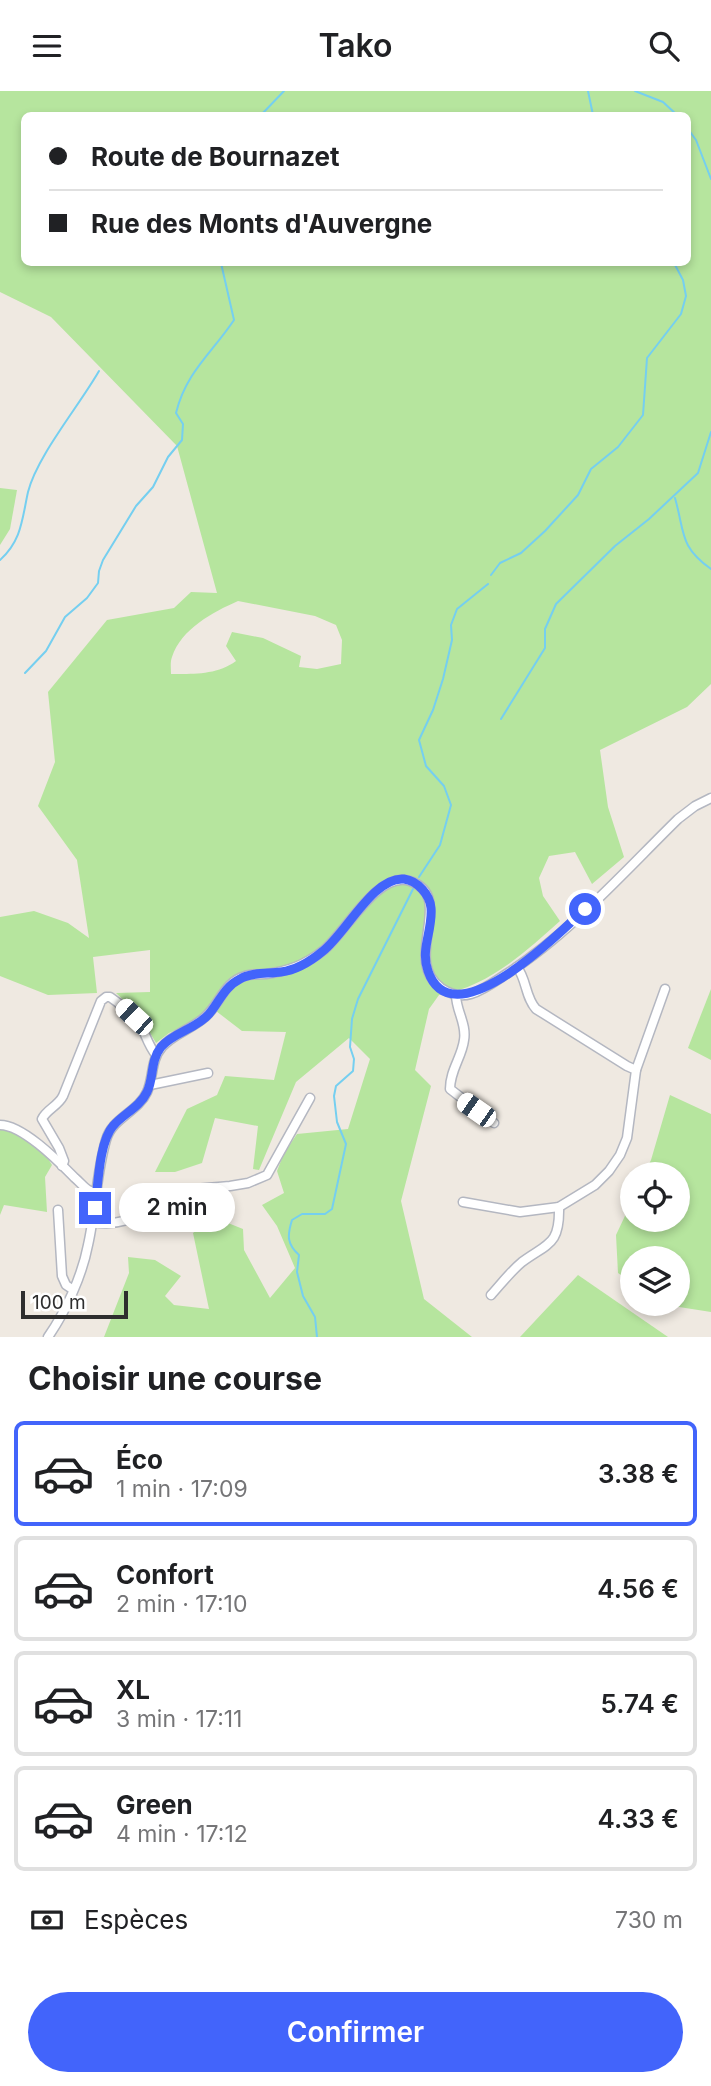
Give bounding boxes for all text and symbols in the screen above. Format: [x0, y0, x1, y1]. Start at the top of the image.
text: Tako [318, 26, 393, 65]
icon: menu [28, 27, 66, 65]
icon: search [645, 27, 683, 65]
text: Route de Bournazet [91, 141, 340, 172]
text: Rue des Monts d'Auvergne [91, 208, 432, 239]
route start [569, 893, 601, 925]
car [112, 995, 157, 1039]
car [453, 1089, 500, 1131]
map controls [620, 1162, 690, 1316]
button: locate [620, 1162, 690, 1232]
callout: 2 min [119, 1183, 235, 1233]
route end [79, 1192, 111, 1224]
text: 2 min [147, 1193, 207, 1221]
button: layers [620, 1246, 690, 1316]
scale bar [21, 1288, 128, 1320]
text: 100 m [32, 1291, 86, 1314]
text: Choisir une course [28, 1359, 322, 1398]
icon: car [32, 1442, 95, 1505]
text: Éco [116, 1444, 163, 1475]
text: 3.38 € [598, 1458, 679, 1489]
text: 1 min · 17:09 [116, 1475, 248, 1503]
icon: car [32, 1557, 95, 1620]
text: Confort [116, 1559, 214, 1590]
text: 4.56 € [597, 1573, 679, 1604]
text: 2 min · 17:10 [116, 1590, 247, 1618]
icon: car [32, 1672, 95, 1735]
text: XL [116, 1674, 150, 1705]
text: 5.74 € [601, 1688, 679, 1719]
text: 3 min · 17:11 [116, 1705, 242, 1733]
icon: car [32, 1787, 95, 1850]
text: Green [116, 1789, 193, 1820]
text: 4.33 € [598, 1803, 679, 1834]
text: 4 min · 17:12 [116, 1820, 248, 1848]
icon: cash [28, 1901, 66, 1939]
text: Espèces [84, 1904, 188, 1935]
text: 730 m [615, 1906, 683, 1934]
button: Confirmer [28, 1992, 683, 2072]

